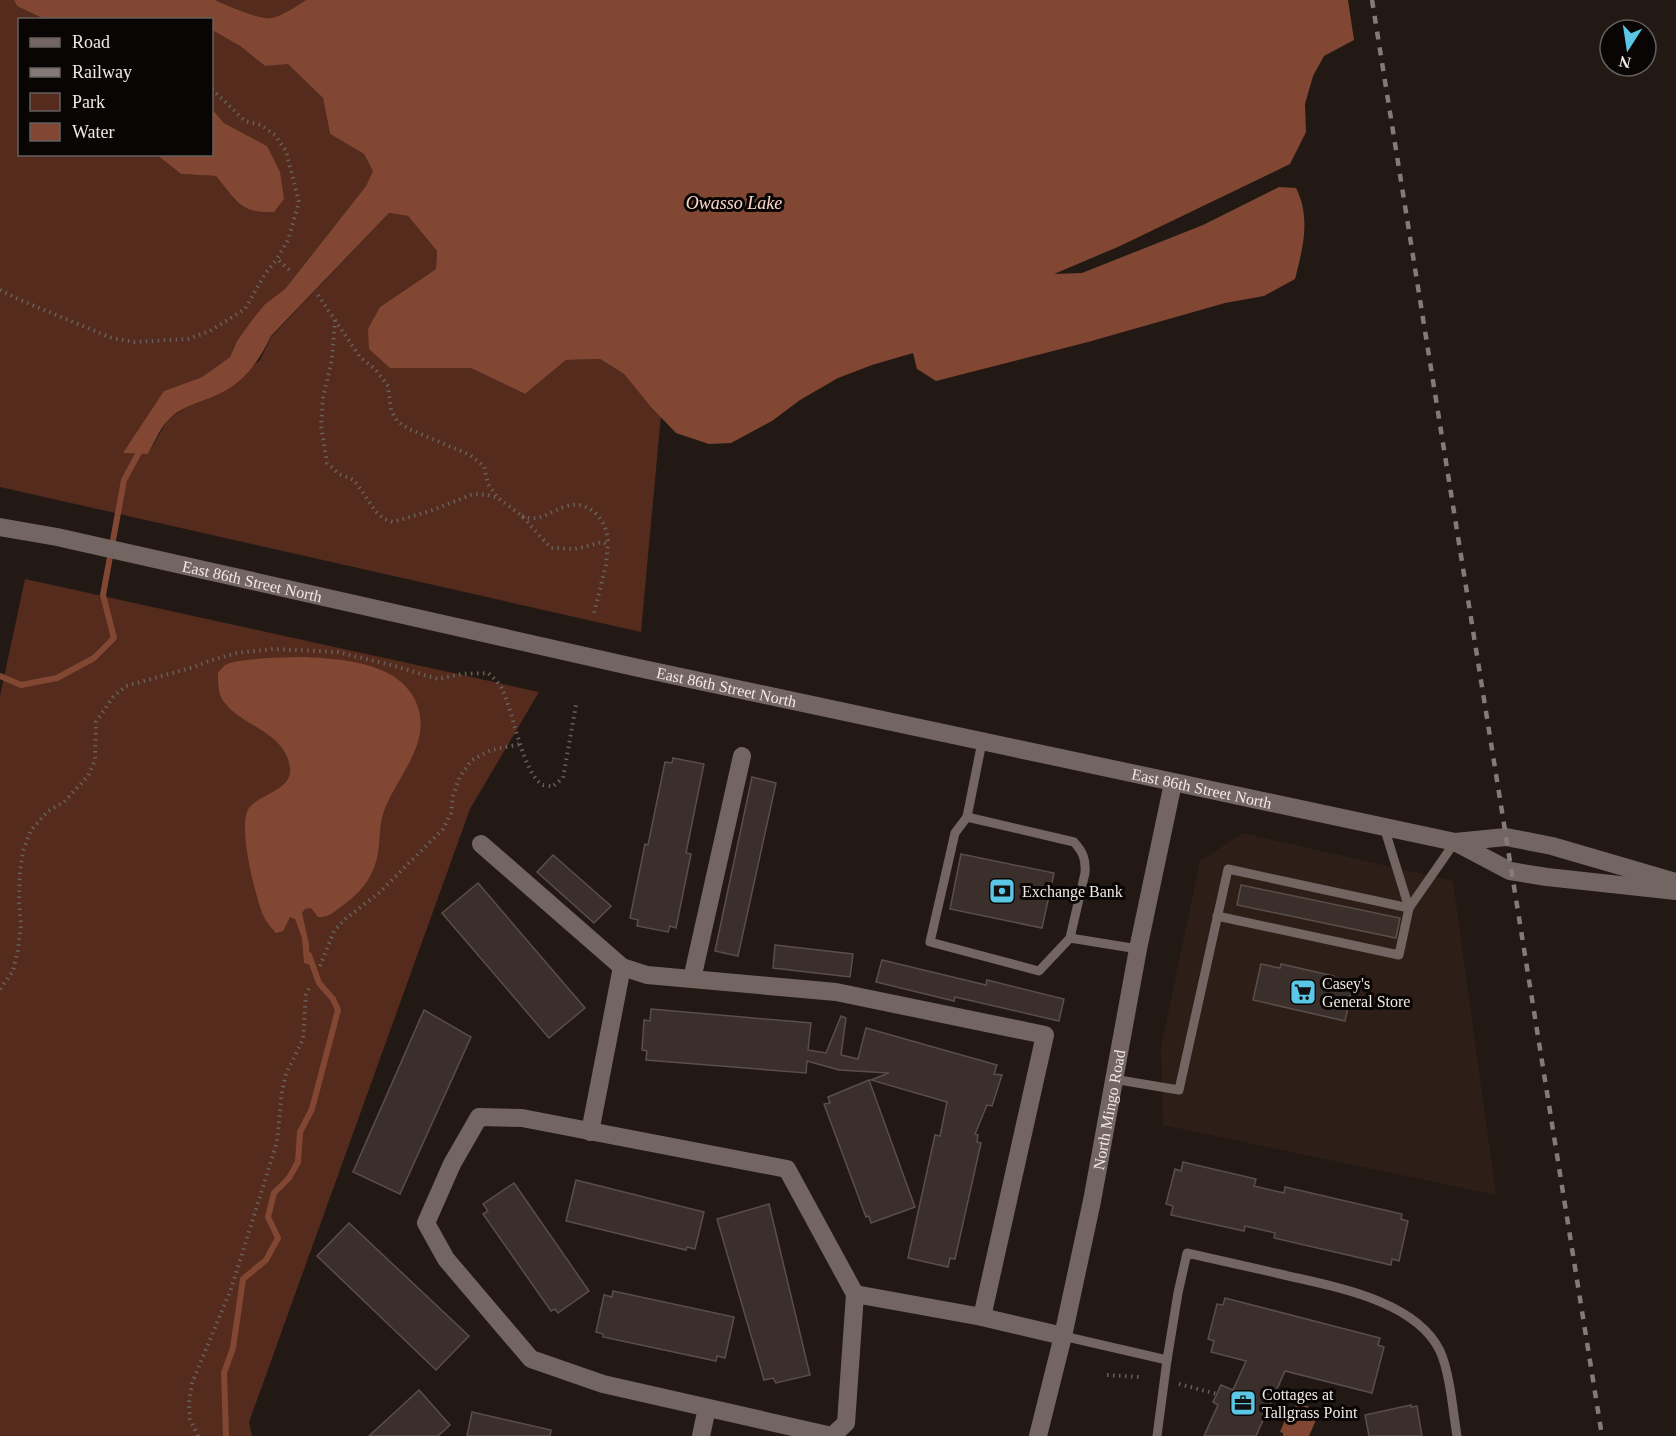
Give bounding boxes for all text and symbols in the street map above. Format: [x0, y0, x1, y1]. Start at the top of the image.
legend [18, 18, 213, 156]
north arrow [1598, 18, 1658, 78]
text: Road [72, 32, 110, 52]
text: N [1617, 53, 1632, 72]
text: Railway [72, 62, 132, 82]
text: Park [72, 92, 105, 112]
text: Water [72, 122, 115, 142]
water label: Owasso Lake [686, 193, 782, 213]
street label: East 86th Street North [181, 557, 324, 605]
street label: East 86th Street North [655, 664, 798, 710]
street label: East 86th Street North [1130, 765, 1273, 812]
bank icon: Exchange Bank [987, 876, 1017, 906]
place label: Exchange Bank [1022, 883, 1123, 901]
place label: Casey's General Store [1322, 975, 1410, 1010]
supermarket icon: Casey's General Store [1288, 977, 1318, 1007]
street label: North Mingo Road [1090, 1048, 1128, 1171]
place label: Cottages at Tallgrass Point [1262, 1386, 1358, 1422]
office icon: Cottages at Tallgrass Point [1228, 1388, 1258, 1418]

